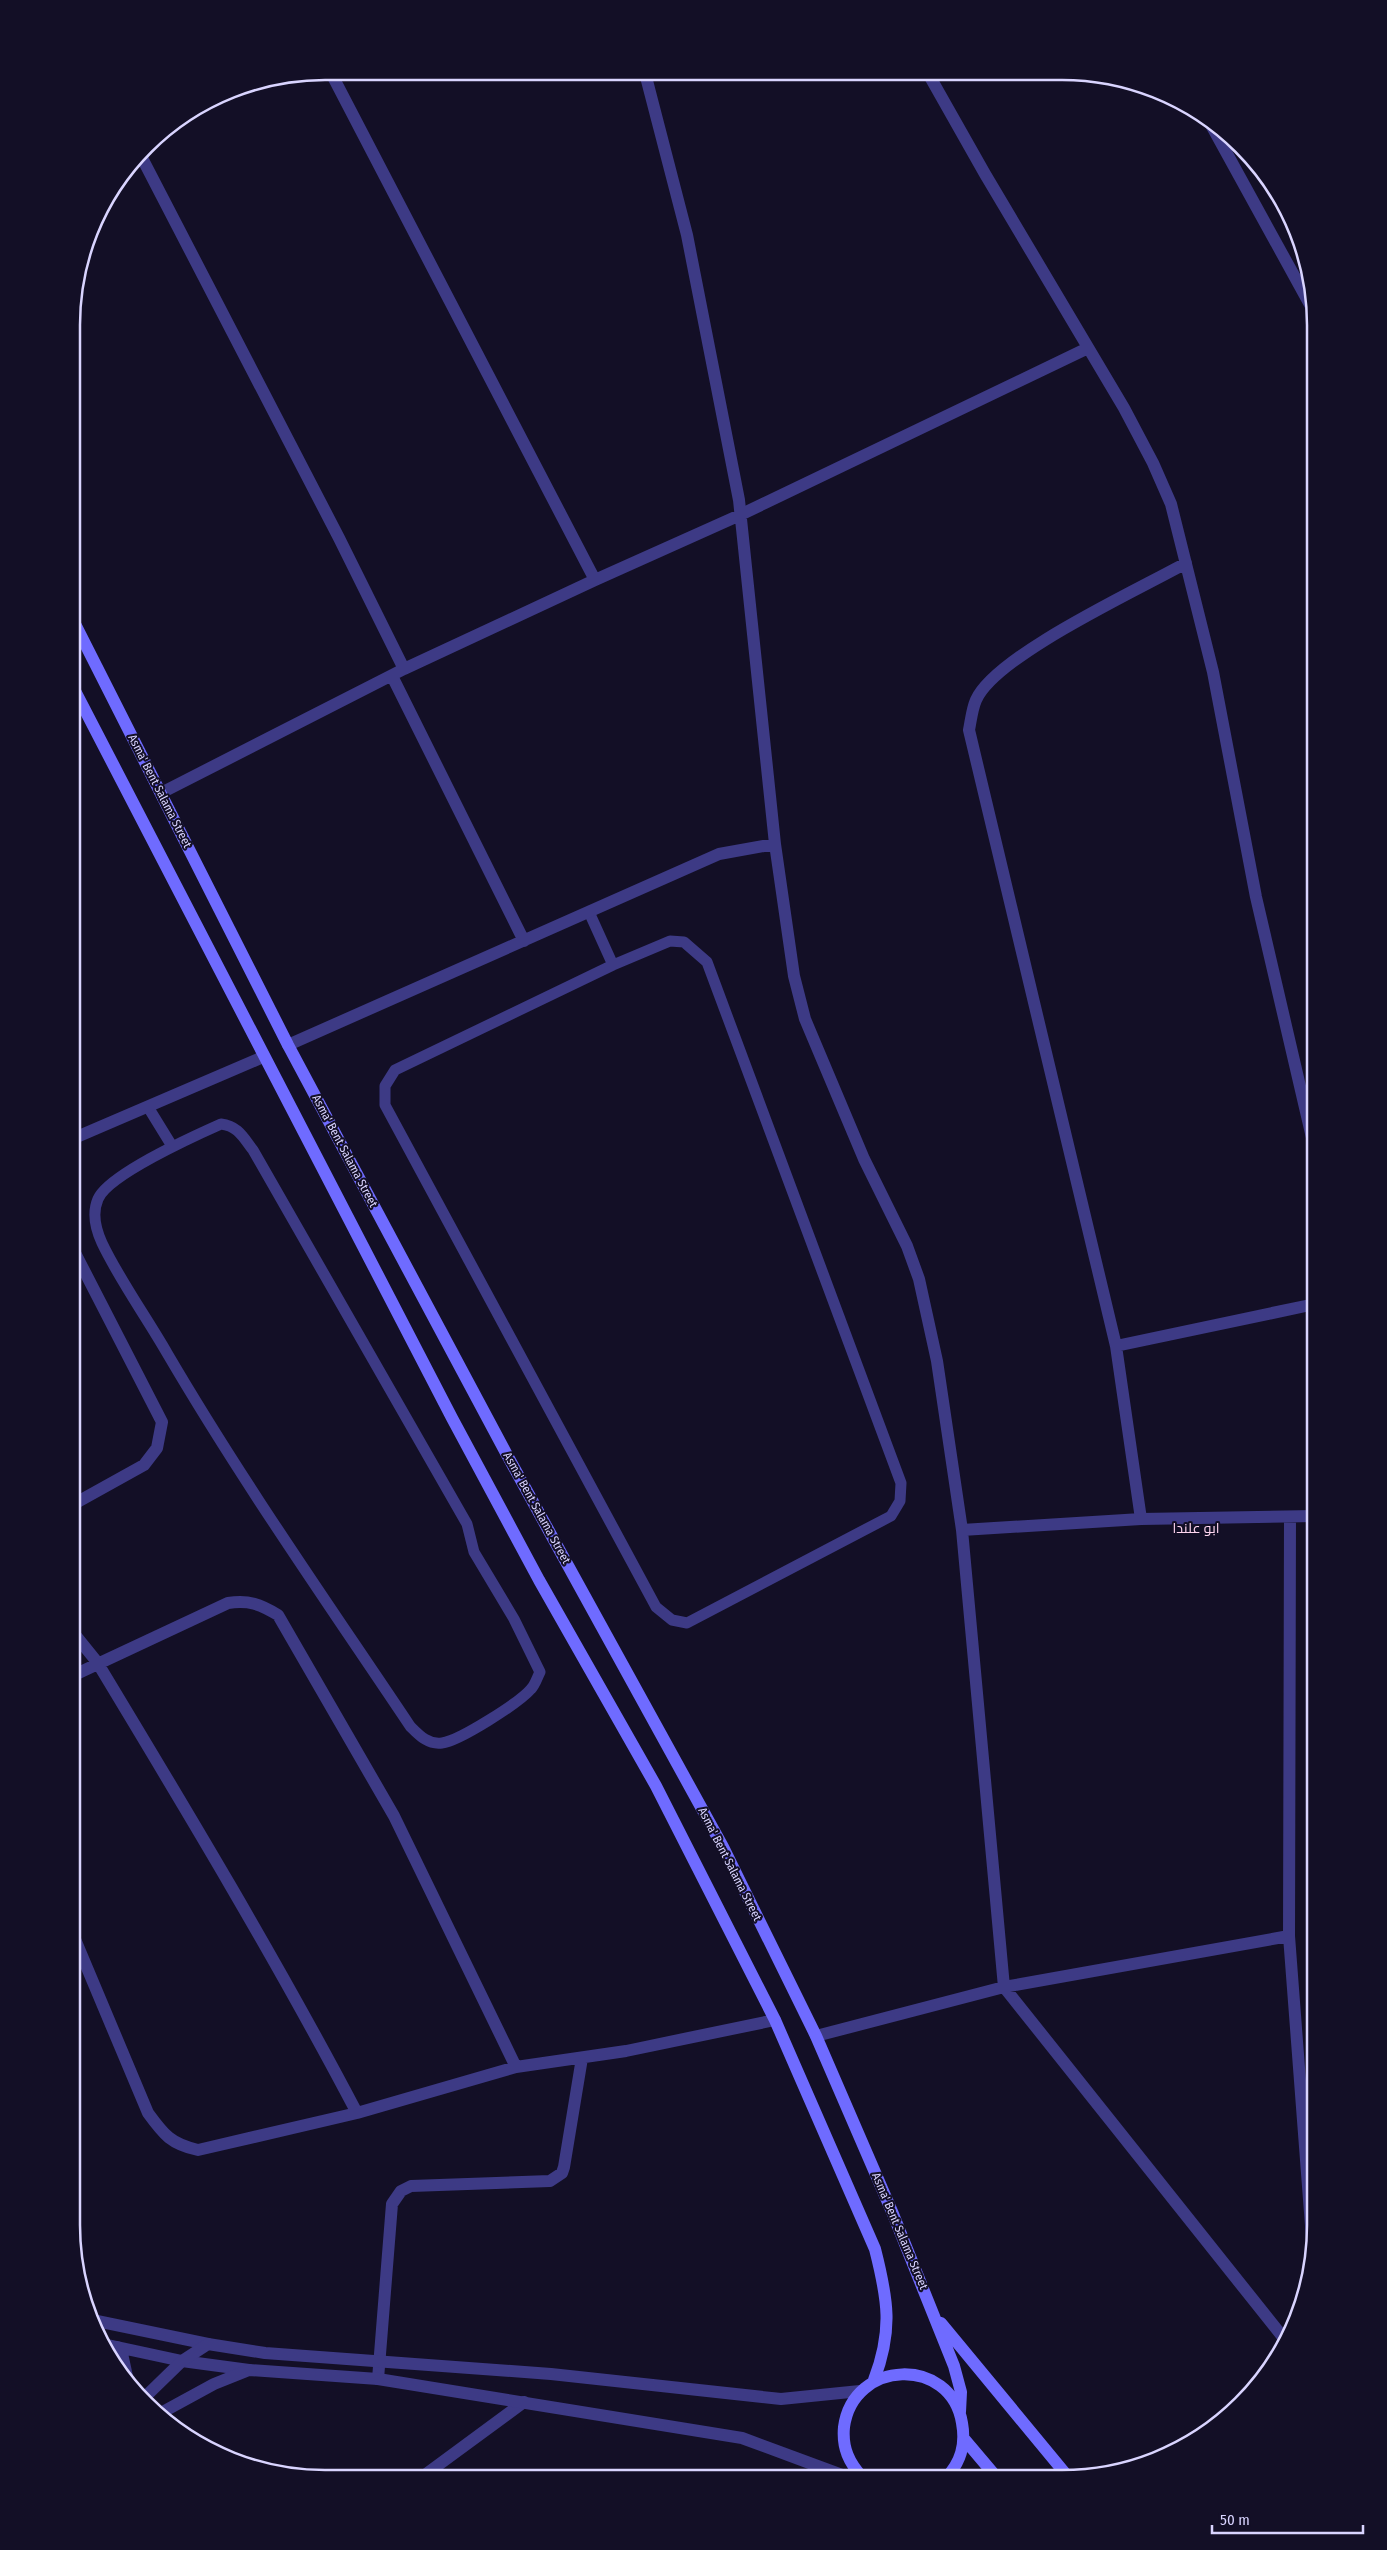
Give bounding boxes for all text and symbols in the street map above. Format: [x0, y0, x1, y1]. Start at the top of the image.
street label: Asma' Bent Salama Street [125, 732, 195, 850]
street label: Asma' Bent Salama Street [309, 1092, 381, 1210]
street label: Asma' Bent Salama Street [500, 1450, 574, 1566]
district label: ابو علندا [1173, 1520, 1219, 1537]
street label: Asma' Bent Salama Street [695, 1805, 765, 1923]
street label: Asma' Bent Salama Street [869, 2171, 931, 2291]
scale bar [1212, 2502, 1363, 2534]
text: 50 m [1220, 2511, 1250, 2529]

